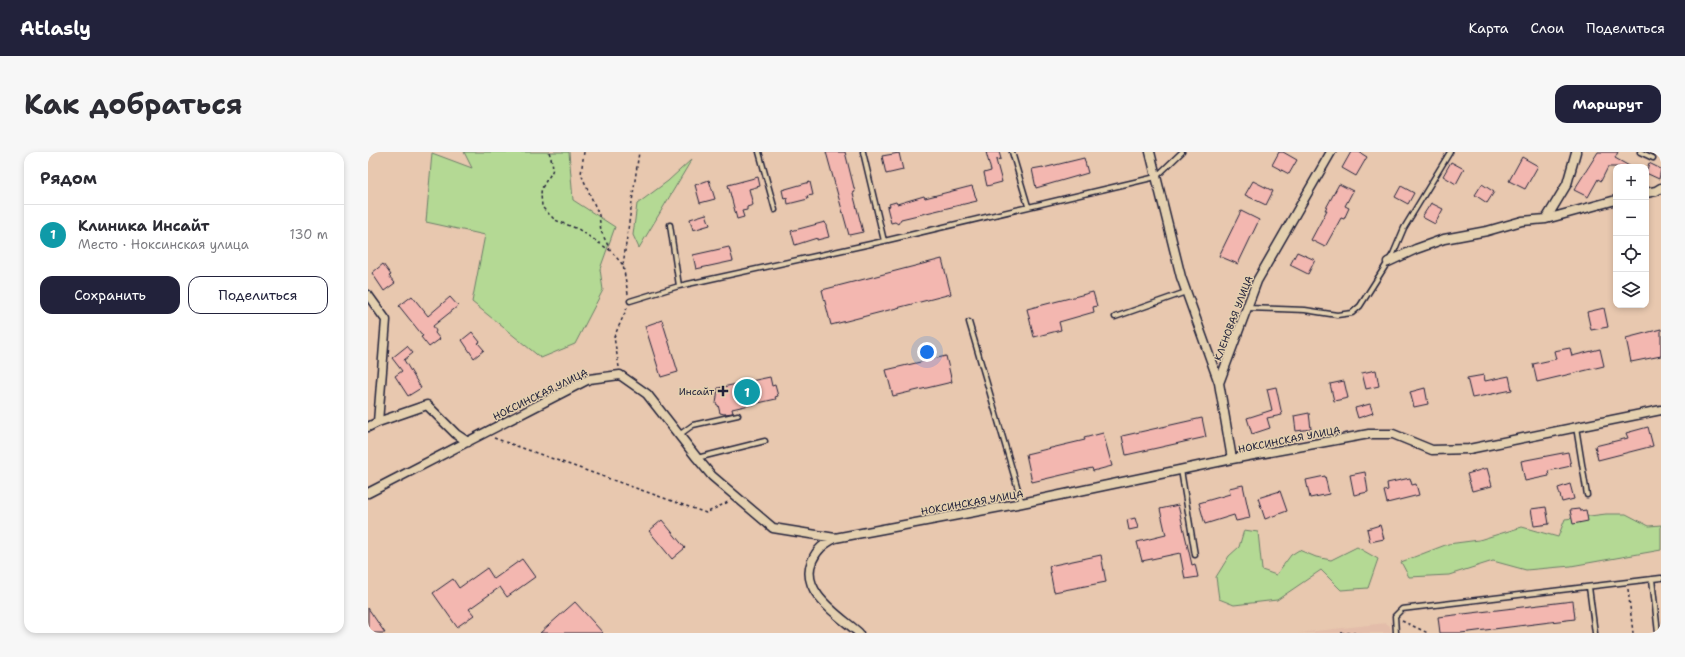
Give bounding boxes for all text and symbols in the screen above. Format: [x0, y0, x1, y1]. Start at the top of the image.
text: Atlasly [20, 16, 91, 41]
text: Карта [1468, 19, 1509, 37]
text: Слои [1531, 19, 1564, 37]
text: Поделиться [1586, 19, 1665, 37]
text: Как добраться [24, 85, 243, 123]
button: Маршрут [1555, 85, 1661, 123]
map controls [1613, 164, 1649, 308]
button: + [1613, 164, 1649, 200]
text: Рядом [40, 167, 97, 189]
button: − [1613, 200, 1649, 236]
text: Клиника Инсайт [78, 216, 210, 236]
text: 1 [50, 226, 56, 243]
text: 130 m [290, 226, 328, 243]
text: Место · Ноксинская улица [78, 236, 249, 253]
button: locate [1613, 236, 1649, 272]
button: layers [1613, 272, 1649, 308]
street label: КЛЕНОВАЯ УЛИЦА [1211, 274, 1256, 363]
button: Сохранить [40, 276, 180, 314]
button: Поделиться [188, 276, 328, 314]
your location [917, 342, 937, 362]
street label: НОКСИНСКАЯ УЛИЦА [491, 366, 590, 423]
pin: 1 [734, 377, 760, 407]
place label: Инсайт [679, 385, 715, 398]
marker: Инсайт [717, 385, 729, 397]
street label: НОКСИНСКАЯ УЛИЦА [1237, 423, 1341, 456]
street label: НОКСИНСКАЯ УЛИЦА [920, 487, 1024, 518]

